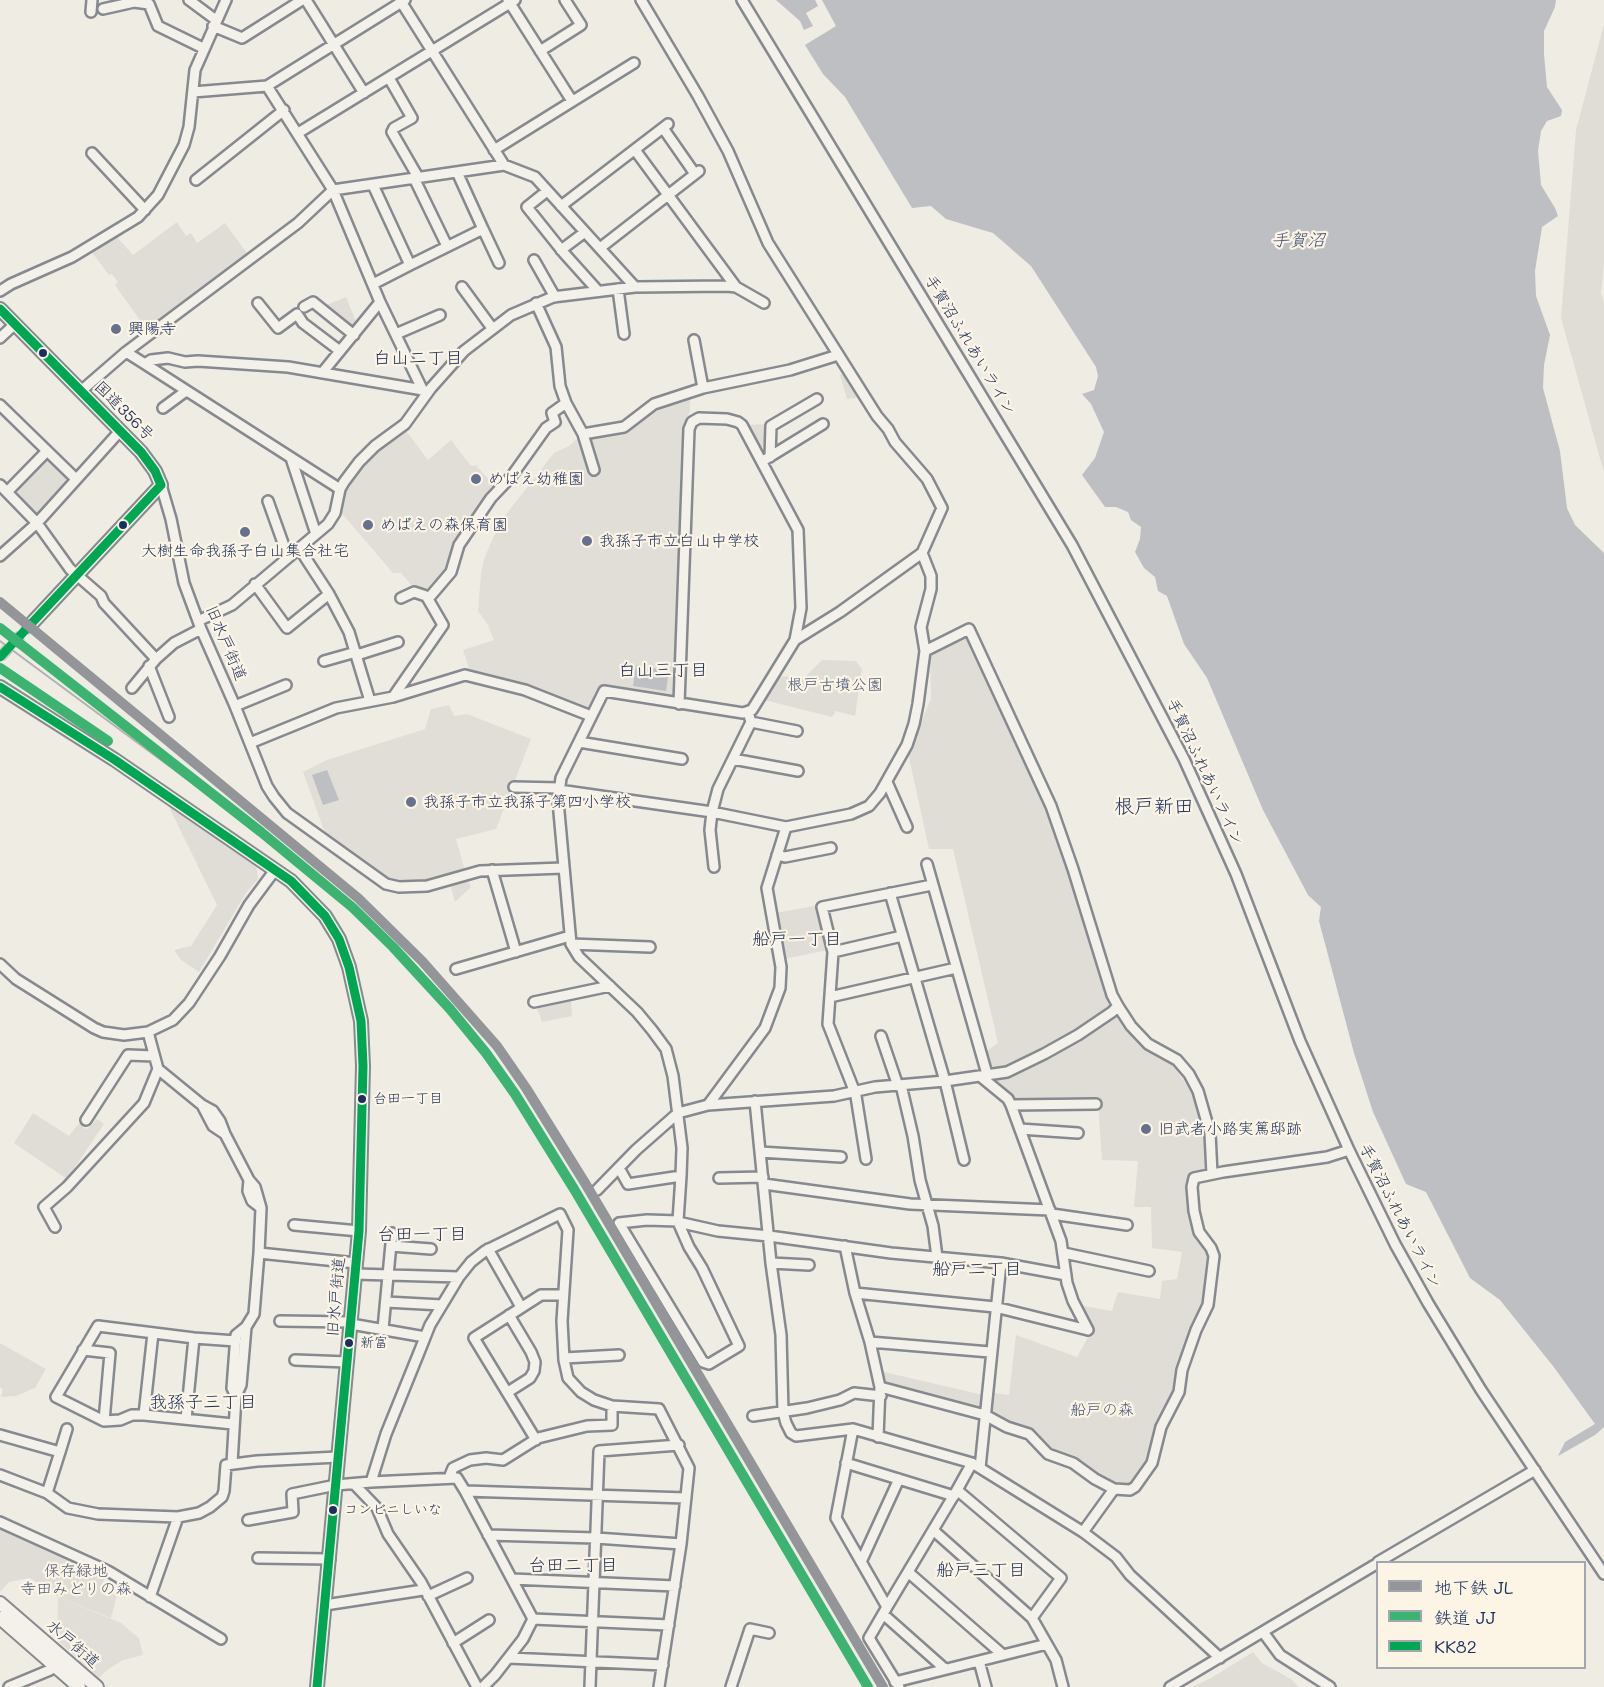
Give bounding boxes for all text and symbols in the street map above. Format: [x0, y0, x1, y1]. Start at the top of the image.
water label: 手賀沼 [1271, 229, 1325, 251]
street label: 手賀沼ふれあいライン [921, 271, 1019, 419]
place label: 興陽寺 [128, 319, 176, 339]
marker: 興陽寺 [109, 322, 123, 336]
unlabelled marker [37, 347, 49, 359]
district label: 白山二丁目 [373, 347, 463, 369]
street label: 国道356号 [90, 377, 158, 445]
place label: めばえ幼稚園 [488, 469, 584, 489]
marker: めばえ幼稚園 [469, 472, 483, 486]
place label: めばえの森保育園 [380, 515, 508, 535]
marker: めばえの森保育園 [361, 518, 375, 532]
unlabelled marker [117, 519, 129, 531]
marker: 大樹生命我孫子白山集合社宅 [238, 525, 252, 539]
place label: 我孫子市立白山中学校 [599, 531, 759, 551]
marker: 我孫子市立白山中学校 [580, 534, 594, 548]
place label: 大樹生命我孫子白山集合社宅 [141, 541, 349, 561]
street label: 旧水戸街道 [202, 602, 250, 684]
district label: 白山三丁目 [618, 659, 708, 681]
park label: 根戸古墳公園 [787, 675, 883, 695]
street label: 手賀沼ふれあいライン [1162, 695, 1248, 849]
place label: 我孫子市立我孫子第四小学校 [423, 792, 631, 812]
marker: 我孫子市立我孫子第四小学校 [404, 795, 418, 809]
district label: 根戸新田 [1114, 795, 1194, 819]
district label: 船戸一丁目 [752, 928, 842, 950]
place label: 台田一丁目 [373, 1091, 443, 1107]
marker: 台田一丁目 [356, 1093, 368, 1105]
place label: 旧武者小路実篤邸跡 [1158, 1119, 1302, 1139]
marker: 旧武者小路実篤邸跡 [1139, 1122, 1153, 1136]
street label: 手賀沼ふれあいライン [1355, 1140, 1445, 1292]
district label: 台田一丁目 [377, 1223, 467, 1245]
street label: 旧水戸街道 [323, 1256, 349, 1338]
district label: 船戸二丁目 [932, 1258, 1022, 1280]
place label: 新富 [360, 1335, 388, 1351]
marker: 新富 [343, 1337, 355, 1349]
district label: 我孫子三丁目 [149, 1391, 257, 1413]
park label: 船戸の森 [1070, 1400, 1134, 1420]
place label: コンビニしいな [344, 1502, 442, 1518]
marker: コンビニしいな [327, 1504, 339, 1516]
district label: 台田二丁目 [528, 1554, 618, 1576]
district label: 船戸三丁目 [936, 1559, 1026, 1581]
park label: 保存緑地 寺田みどりの森 [20, 1561, 132, 1599]
legend [1376, 1561, 1586, 1669]
text: 地下鉄 JL [1434, 1575, 1513, 1599]
text: 鉄道 JJ [1434, 1605, 1496, 1629]
street label: 水戸街道 [43, 1616, 103, 1672]
text: KK82 [1434, 1634, 1477, 1658]

